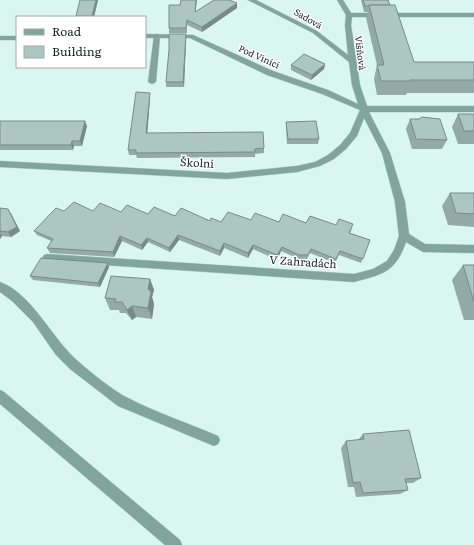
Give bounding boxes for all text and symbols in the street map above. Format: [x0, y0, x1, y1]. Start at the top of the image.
street label: Sadová [292, 4, 325, 32]
legend [16, 16, 146, 68]
text: Road [52, 22, 82, 40]
street label: Višňová [352, 35, 370, 71]
street label: Pod Vinicí [236, 41, 282, 71]
text: Building [52, 42, 102, 60]
street label: Školní [180, 153, 215, 171]
street label: V Zahradách [269, 251, 337, 271]

